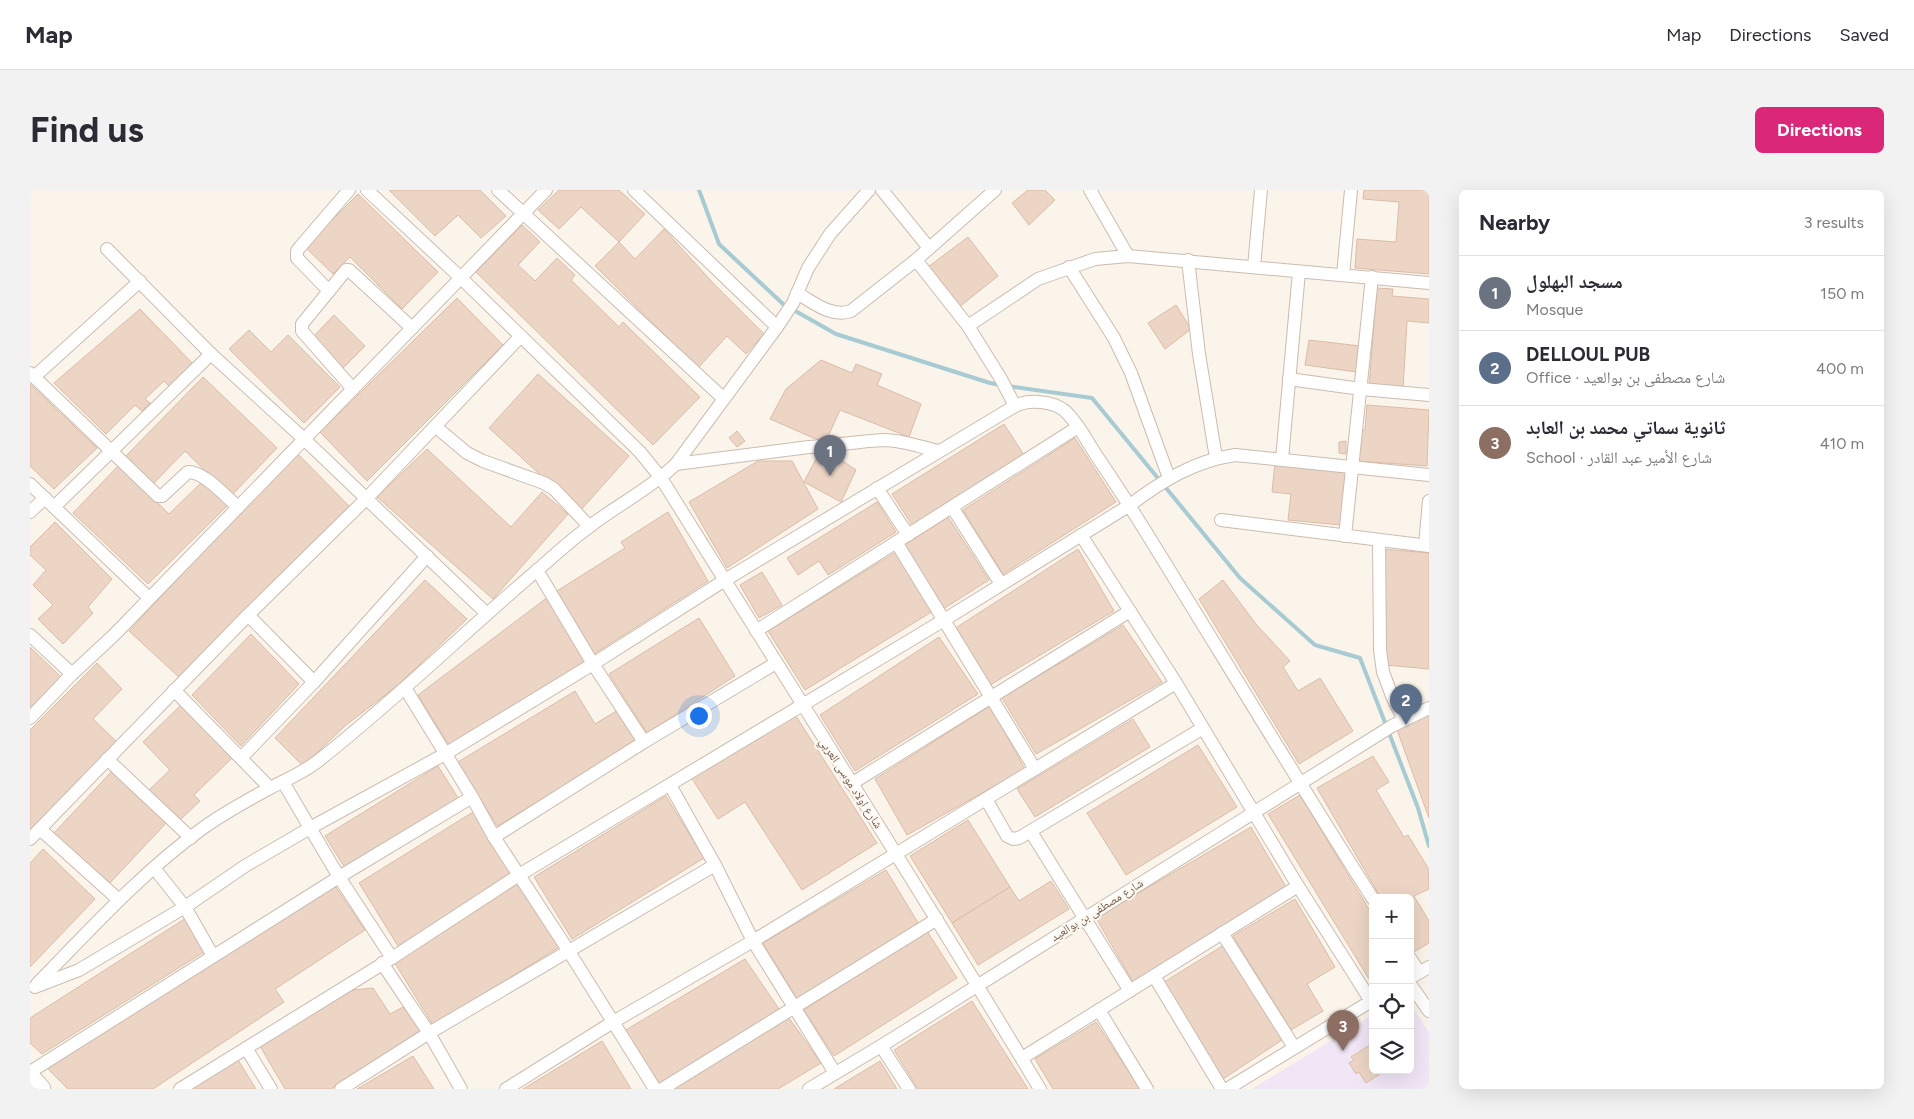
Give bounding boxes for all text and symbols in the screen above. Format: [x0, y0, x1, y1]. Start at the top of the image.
text: Map [25, 20, 73, 49]
text: Map [1666, 24, 1701, 46]
text: Directions [1729, 24, 1811, 46]
text: Saved [1839, 24, 1889, 46]
button: Directions [1755, 107, 1884, 153]
text: Find us [30, 109, 144, 151]
text: Nearby [1479, 210, 1550, 235]
text: 3 results [1804, 213, 1864, 232]
text: مسجد البهلول [1526, 270, 1623, 293]
text: 1 [1492, 284, 1498, 303]
text: 150 m [1820, 284, 1864, 303]
text: Mosque [1526, 300, 1583, 319]
text: DELLOUL PUB [1526, 343, 1650, 366]
text: 2 [1490, 359, 1500, 378]
text: 400 m [1816, 359, 1864, 378]
text: Office · شارع مصطفى بن بوالعيد [1526, 368, 1725, 387]
text: ثانوية سماتي محمد بن العابد [1526, 416, 1725, 439]
text: 3 [1491, 434, 1499, 453]
text: 410 m [1820, 434, 1864, 453]
pin: 1 [814, 435, 846, 476]
text: School · شارع الأمير عبد القادر [1526, 448, 1712, 467]
pin: 2 [1390, 684, 1422, 725]
your location [686, 703, 712, 729]
street label: شارع اولاد موسى العربي [814, 735, 886, 833]
street label: شارع مصطفى بن بوالعيد [1048, 876, 1147, 945]
map controls [1369, 894, 1414, 1074]
button: + [1369, 894, 1414, 939]
button: − [1369, 939, 1414, 984]
button: locate [1369, 984, 1414, 1029]
pin: 3 [1327, 1010, 1359, 1051]
button: layers [1369, 1029, 1414, 1074]

